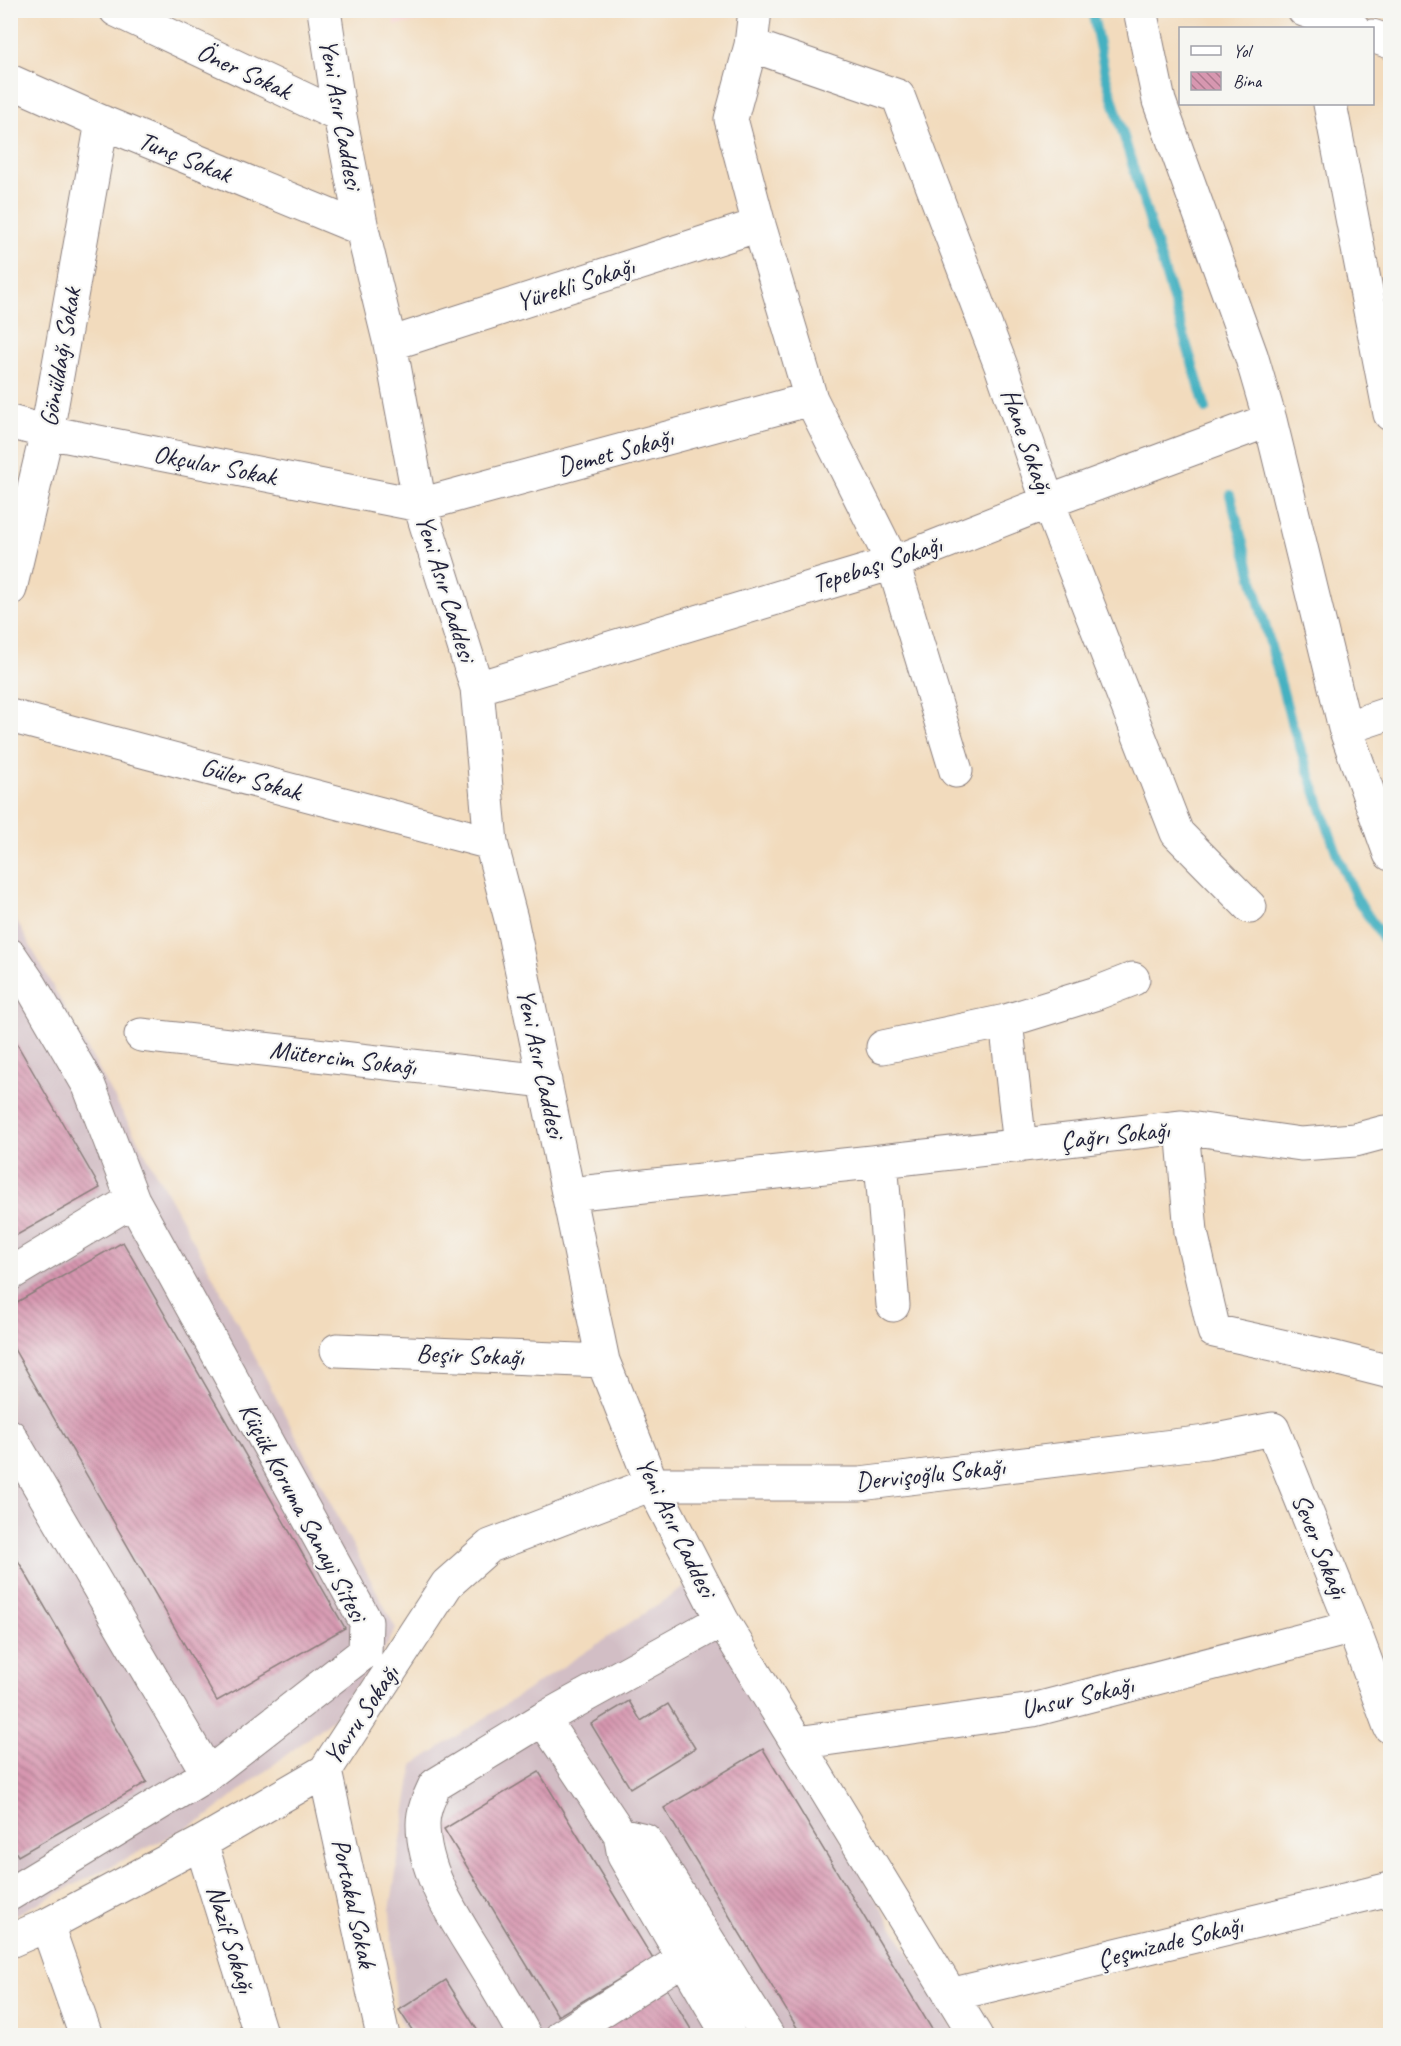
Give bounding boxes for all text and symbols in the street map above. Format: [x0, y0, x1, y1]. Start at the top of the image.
legend [1179, 27, 1374, 105]
street label: Öner Sokak [192, 35, 299, 108]
street label: Yeni Asır Caddesi [312, 37, 371, 195]
text: Yol [1233, 40, 1253, 62]
text: Bina [1233, 70, 1263, 92]
street label: Tunç Sokak [134, 123, 238, 191]
street label: Yürekli Sokağı [512, 249, 639, 319]
street label: Gönüldağı Sokak [32, 283, 89, 429]
street label: Hane Sokağı [994, 384, 1061, 499]
street label: Demet Sokağı [554, 420, 678, 483]
street label: Okçular Sokak [151, 437, 282, 494]
street label: Yeni Asır Caddesi [408, 511, 485, 668]
street label: Tepebaşı Sokağı [808, 527, 947, 600]
street label: Güler Sokak [197, 750, 307, 809]
street label: Yeni Asır Caddesi [509, 985, 574, 1144]
street label: Mütercim Sokağı [268, 1033, 419, 1083]
street label: Çağrı Sokağı [1059, 1113, 1172, 1157]
street label: Beşir Sokağı [416, 1337, 525, 1373]
street label: Küçük Koruma Sanayi Sitesi [231, 1397, 376, 1630]
street label: Dervişoğlu Sokağı [854, 1450, 1008, 1498]
street label: Yeni Asır Caddesi [628, 1452, 725, 1605]
street label: Sever Sokağı [1284, 1489, 1356, 1604]
street label: Yavru Sokağı [316, 1658, 407, 1771]
street label: Unsur Sokağı [1018, 1668, 1138, 1726]
street label: Portakal Sokak [324, 1836, 384, 1973]
street label: Nazif Sokağı [199, 1881, 263, 1998]
street label: Çeşmizade Sokağı [1094, 1908, 1247, 1976]

